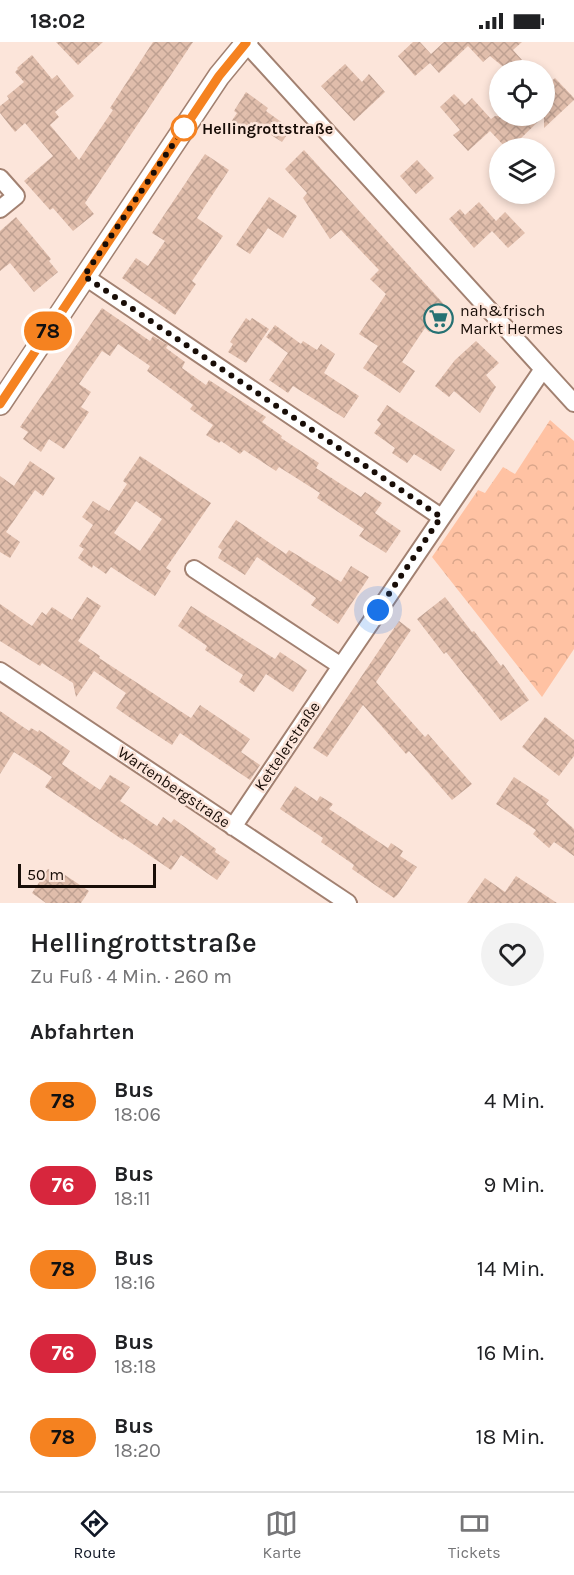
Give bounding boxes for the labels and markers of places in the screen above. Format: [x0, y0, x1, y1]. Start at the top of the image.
marker: Hellingrottstraße [171, 115, 197, 141]
place label: Hellingrottstraße [202, 119, 333, 138]
place label: nah&frisch Markt Hermes [460, 301, 563, 338]
supermarket icon: nah&frisch Markt Hermes [423, 303, 455, 335]

